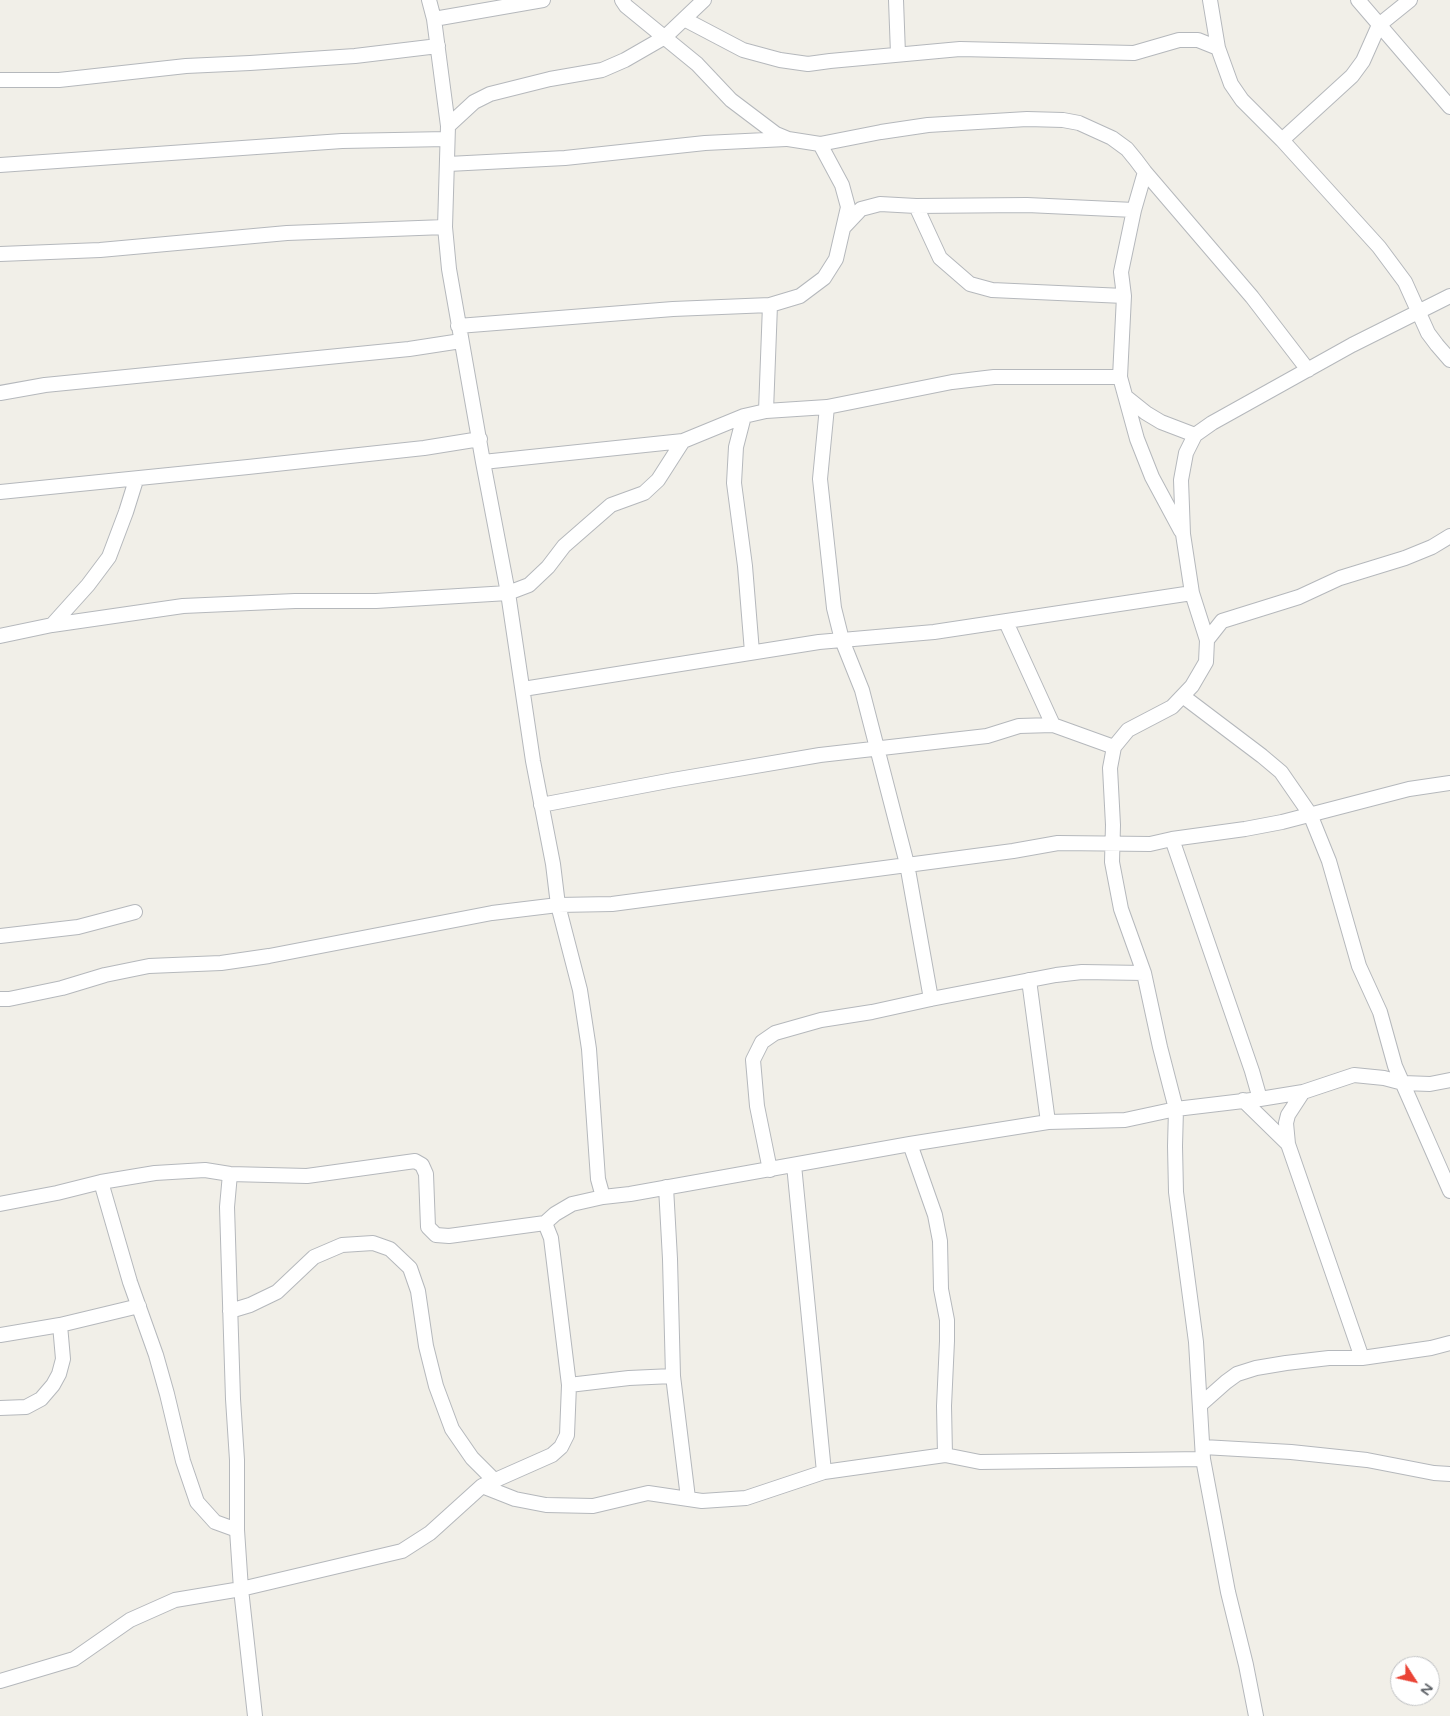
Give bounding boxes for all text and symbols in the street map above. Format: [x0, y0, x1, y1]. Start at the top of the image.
north arrow [1390, 1656, 1440, 1706]
text: N [1417, 1680, 1437, 1699]

